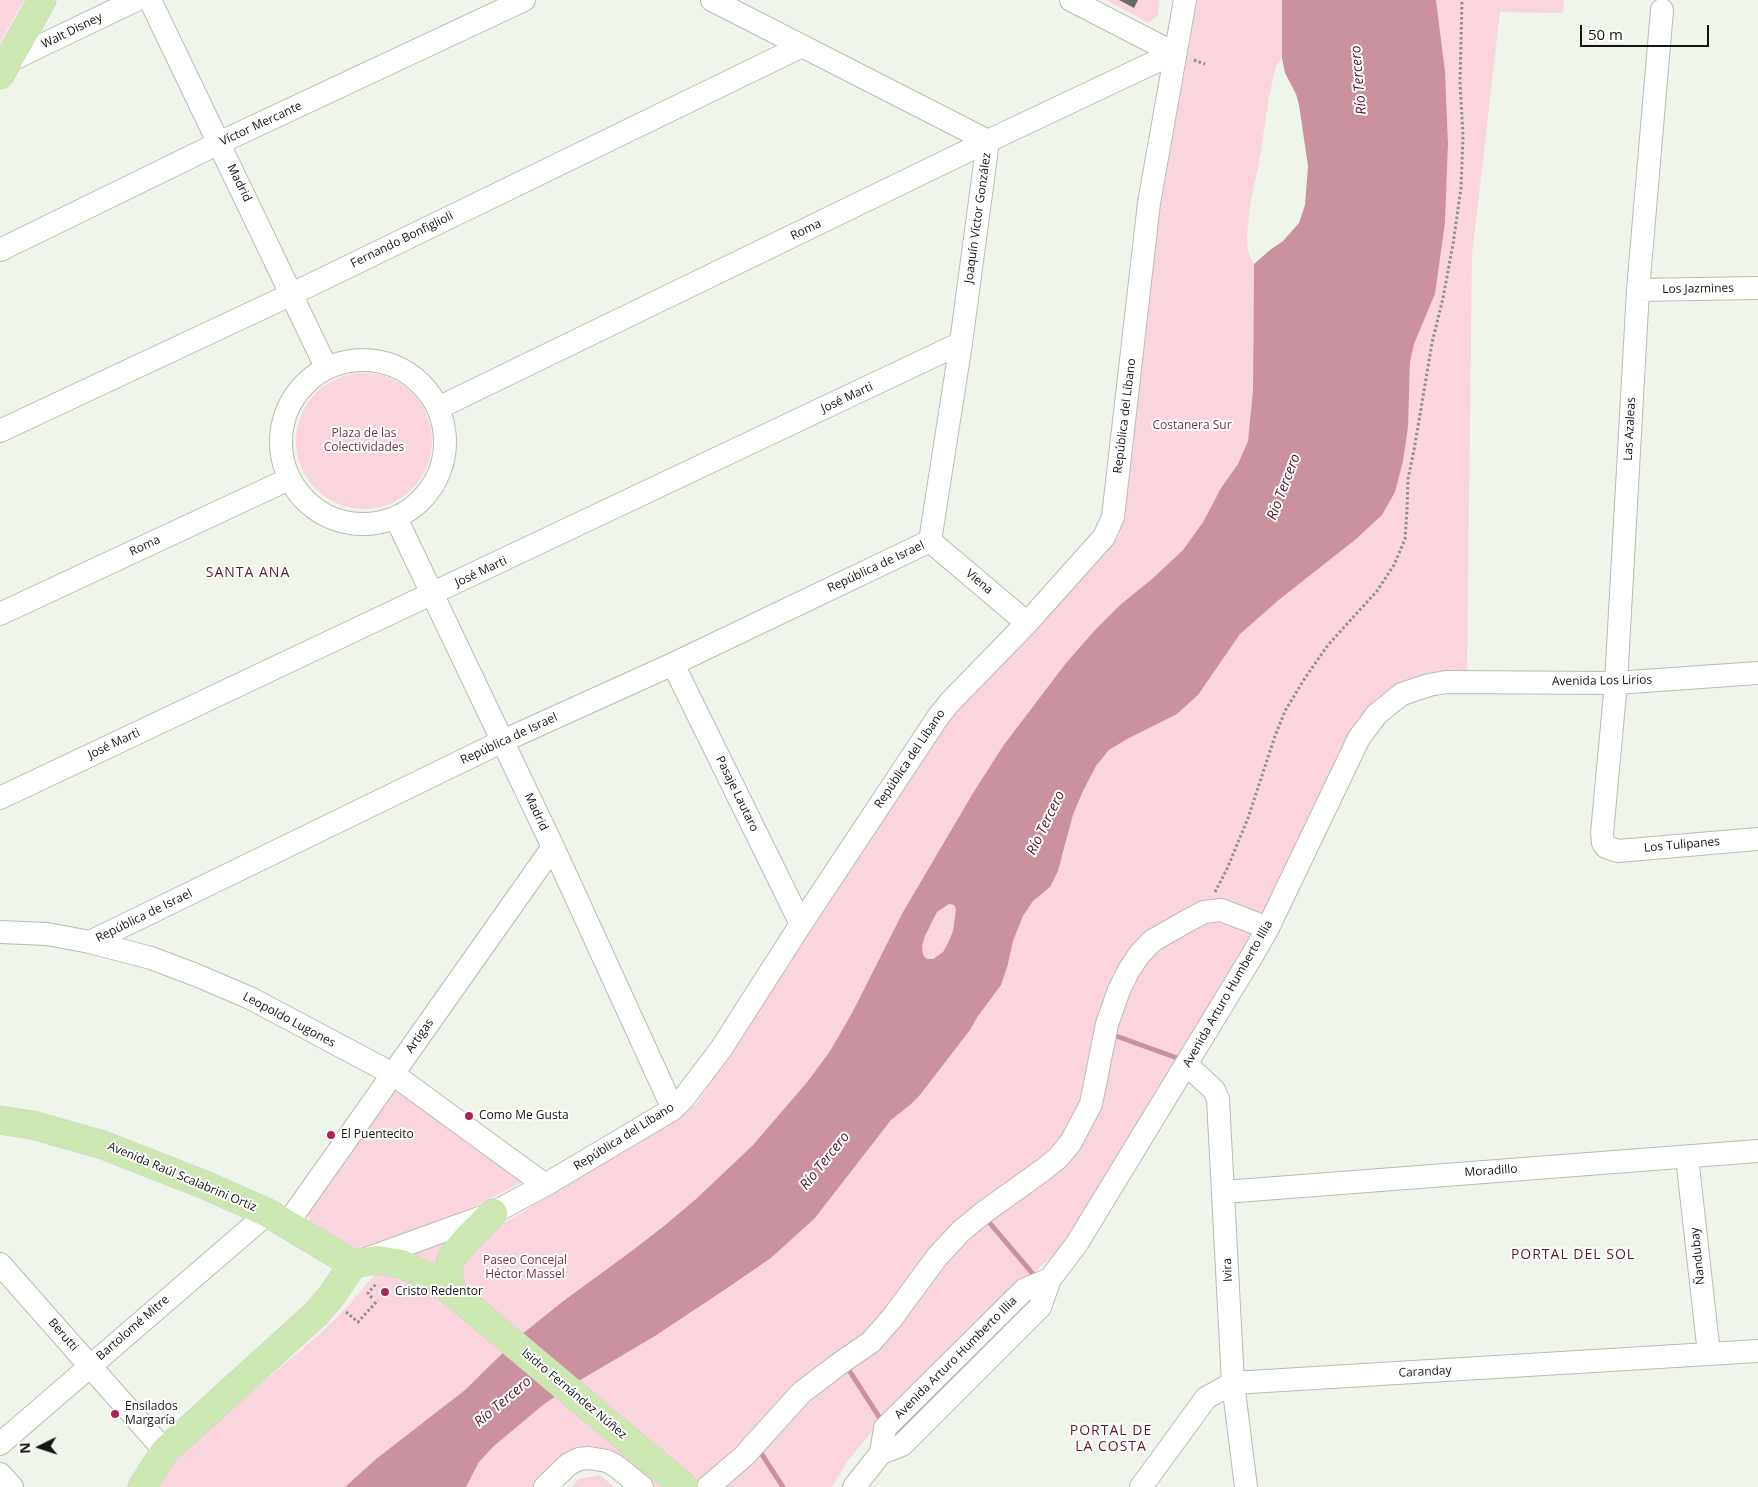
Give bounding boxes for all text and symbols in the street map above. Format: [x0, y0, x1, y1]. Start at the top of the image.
street label: Walt Disney [39, 10, 105, 52]
scale bar [1583, 15, 1712, 47]
text: 50 m [1588, 24, 1623, 44]
water label: Río Tercero [1348, 45, 1370, 115]
street label: Víctor Mercante [218, 99, 304, 149]
street label: Joaquín Víctor González [962, 152, 994, 284]
street label: Madrid [224, 162, 254, 204]
street label: Fernando Bonfiglioli [348, 209, 456, 271]
street label: Roma [788, 216, 824, 244]
street label: Los Jazmines [1662, 281, 1734, 297]
street label: República del Líbano [1111, 358, 1139, 474]
street label: José Marti [819, 380, 875, 416]
street label: Las Azaleas [1621, 397, 1639, 461]
park label: Costanera Sur [1152, 419, 1232, 433]
park label: Plaza de las Colectividades [324, 427, 404, 455]
water label: Río Tercero [1264, 452, 1304, 522]
street label: Roma [127, 533, 163, 559]
street label: República de Israel [825, 538, 927, 596]
street label: José Marti [453, 554, 509, 590]
district label: SANTA ANA [205, 565, 291, 581]
street label: Viena [963, 567, 995, 597]
street label: Avenida Los Lirios [1552, 673, 1652, 689]
street label: República del Líbano [872, 707, 948, 811]
street label: República de Israel [458, 710, 560, 768]
street label: José Marti [86, 726, 142, 762]
street label: Pasaje Lautaro [712, 754, 762, 834]
water label: Río Tercero [1023, 788, 1069, 858]
street label: Madrid [521, 791, 551, 833]
street label: Los Tulipanes [1643, 835, 1721, 855]
street label: República de Israel [93, 886, 195, 946]
street label: Avenida Arturo Humberto Illia [1180, 918, 1276, 1070]
street label: Leopoldo Lugones [240, 990, 338, 1050]
street label: Artigas [403, 1016, 437, 1056]
street label: República del Líbano [571, 1100, 677, 1174]
place label: Como Me Gusta [479, 1109, 569, 1123]
marker: Como Me Gusta [463, 1110, 475, 1122]
place label: El Puentecito [341, 1128, 414, 1142]
marker: El Puentecito [325, 1129, 337, 1141]
water label: Río Tercero [797, 1129, 853, 1193]
street label: Avenida Raúl Scalabrini Ortiz [106, 1139, 258, 1215]
street label: Moradillo [1464, 1162, 1518, 1180]
street label: Ñandubay [1688, 1227, 1708, 1285]
district label: PORTAL DEL SOL [1509, 1247, 1637, 1263]
park label: Paseo Concejal Héctor Massel [483, 1254, 567, 1282]
street label: Ivira [1220, 1258, 1236, 1282]
place label: Cristo Redentor [395, 1285, 483, 1299]
marker: Cristo Redentor [379, 1286, 391, 1298]
street label: Bartolomé Mitre [94, 1292, 172, 1364]
street label: Avenida Arturo Humberto Illia [892, 1294, 1020, 1422]
street label: Berutti [45, 1316, 81, 1354]
street label: Isidro Fernández Núñez [518, 1346, 630, 1442]
street label: Caranday [1398, 1363, 1452, 1381]
water label: Río Tercero [471, 1373, 535, 1431]
place label: Ensilados Margaría [125, 1400, 178, 1428]
marker: Ensilados Margaría [109, 1408, 121, 1420]
north arrow [15, 1422, 65, 1472]
district label: PORTAL DE LA COSTA [1069, 1423, 1153, 1455]
text: N [15, 1442, 34, 1454]

